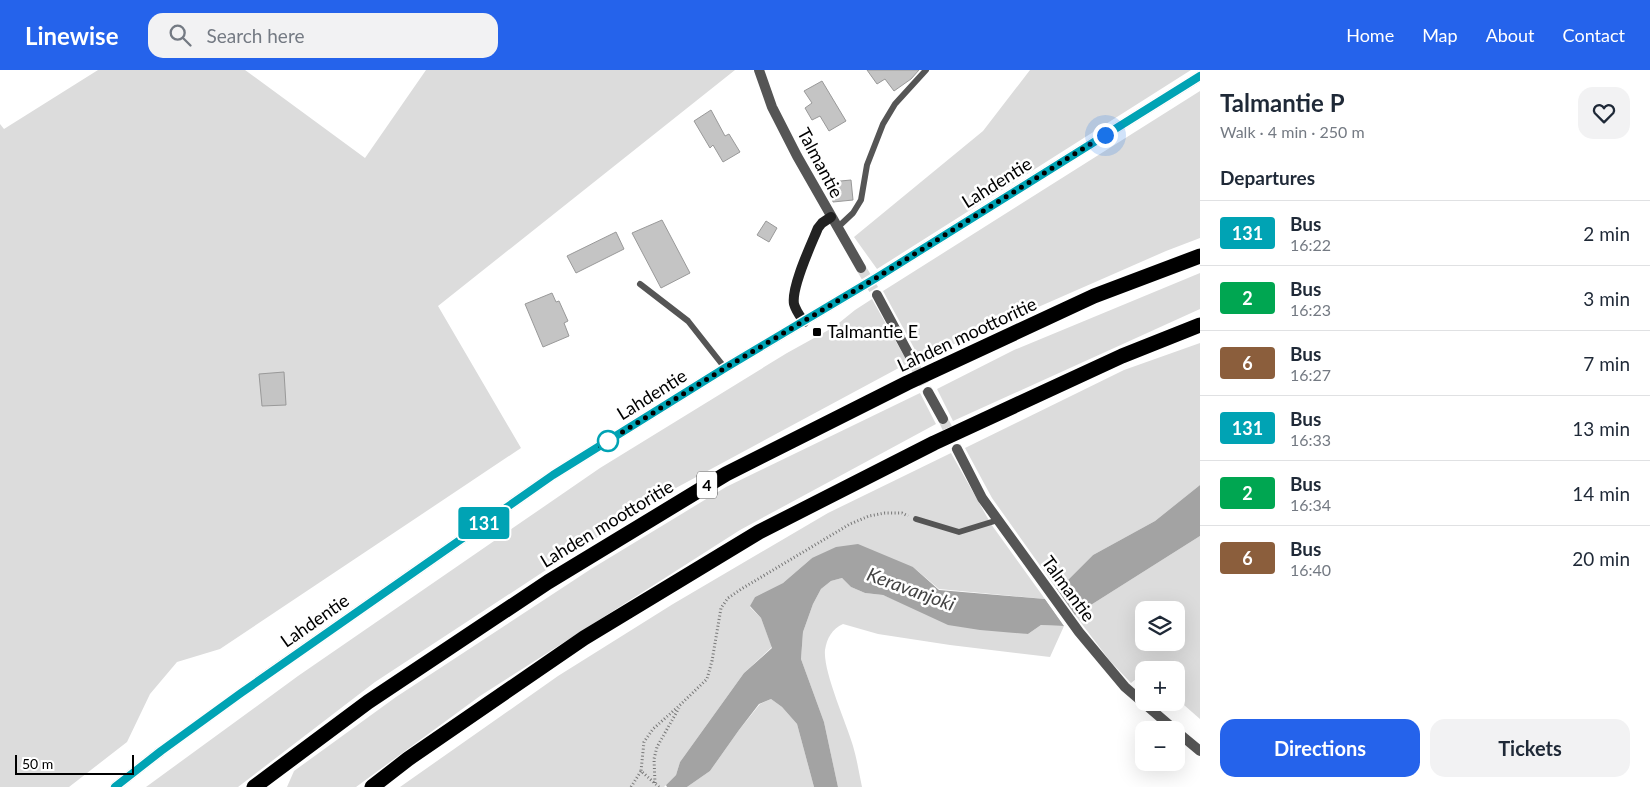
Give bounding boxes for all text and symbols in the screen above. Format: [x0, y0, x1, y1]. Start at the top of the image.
search box [148, 13, 498, 58]
text: Linewise [25, 21, 118, 50]
icon: search [166, 21, 194, 49]
text: Search here [206, 24, 304, 47]
text: Home [1346, 24, 1394, 46]
text: Map [1422, 24, 1458, 46]
text: About [1486, 24, 1535, 46]
text: Contact [1563, 24, 1625, 46]
button: heart [1578, 87, 1630, 139]
text: Talmantie P [1220, 88, 1345, 117]
text: Walk · 4 min · 250 m [1220, 122, 1365, 141]
your location [1093, 123, 1118, 148]
street label: Talmantie [793, 124, 848, 201]
street label: Lahdentie [957, 152, 1036, 212]
text: Departures [1220, 166, 1315, 189]
text: Bus [1290, 212, 1321, 235]
text: 131 [1232, 222, 1263, 244]
text: 2 min [1583, 222, 1630, 245]
text: 16:22 [1290, 235, 1331, 254]
text: Bus [1290, 277, 1321, 300]
text: 2 [1242, 287, 1253, 309]
text: 3 min [1583, 287, 1630, 310]
street label: Lahden moottoritie [893, 292, 1040, 376]
text: 16:23 [1290, 300, 1331, 319]
place label: Talmantie E [827, 320, 918, 342]
marker: Talmantie E [811, 326, 823, 338]
text: Bus [1290, 342, 1321, 365]
text: 6 [1242, 352, 1253, 374]
text: 7 min [1583, 352, 1630, 375]
street label: Lahdentie [612, 364, 691, 424]
text: 16:27 [1290, 365, 1331, 384]
text: Bus [1290, 407, 1321, 430]
text: 131 [1232, 417, 1263, 439]
text: 13 min [1572, 417, 1630, 440]
unlabelled marker [597, 430, 619, 452]
text: 16:33 [1290, 430, 1331, 449]
road number: 4 [697, 472, 717, 498]
text: Bus [1290, 472, 1321, 495]
street label: Lahden moottoritie [536, 475, 677, 572]
text: 2 [1242, 482, 1253, 504]
text: 14 min [1572, 482, 1630, 505]
text: 16:34 [1290, 495, 1331, 514]
line badge: 131 [455, 507, 513, 539]
text: 131 [468, 512, 500, 534]
text: Bus [1290, 537, 1321, 560]
text: 6 [1242, 547, 1253, 569]
text: 20 min [1572, 547, 1630, 570]
street label: Talmantie [1038, 551, 1100, 626]
text: 16:40 [1290, 560, 1331, 579]
water label: Keravanjoki [864, 562, 959, 615]
street label: Lahdentie [276, 589, 353, 652]
map controls [1135, 601, 1185, 771]
button: layers [1135, 601, 1185, 651]
button: + [1135, 661, 1185, 711]
button: Directions [1220, 719, 1420, 777]
button: Tickets [1430, 719, 1630, 777]
button: − [1135, 721, 1185, 771]
scale bar [15, 752, 134, 775]
text: 50 m [22, 755, 53, 772]

